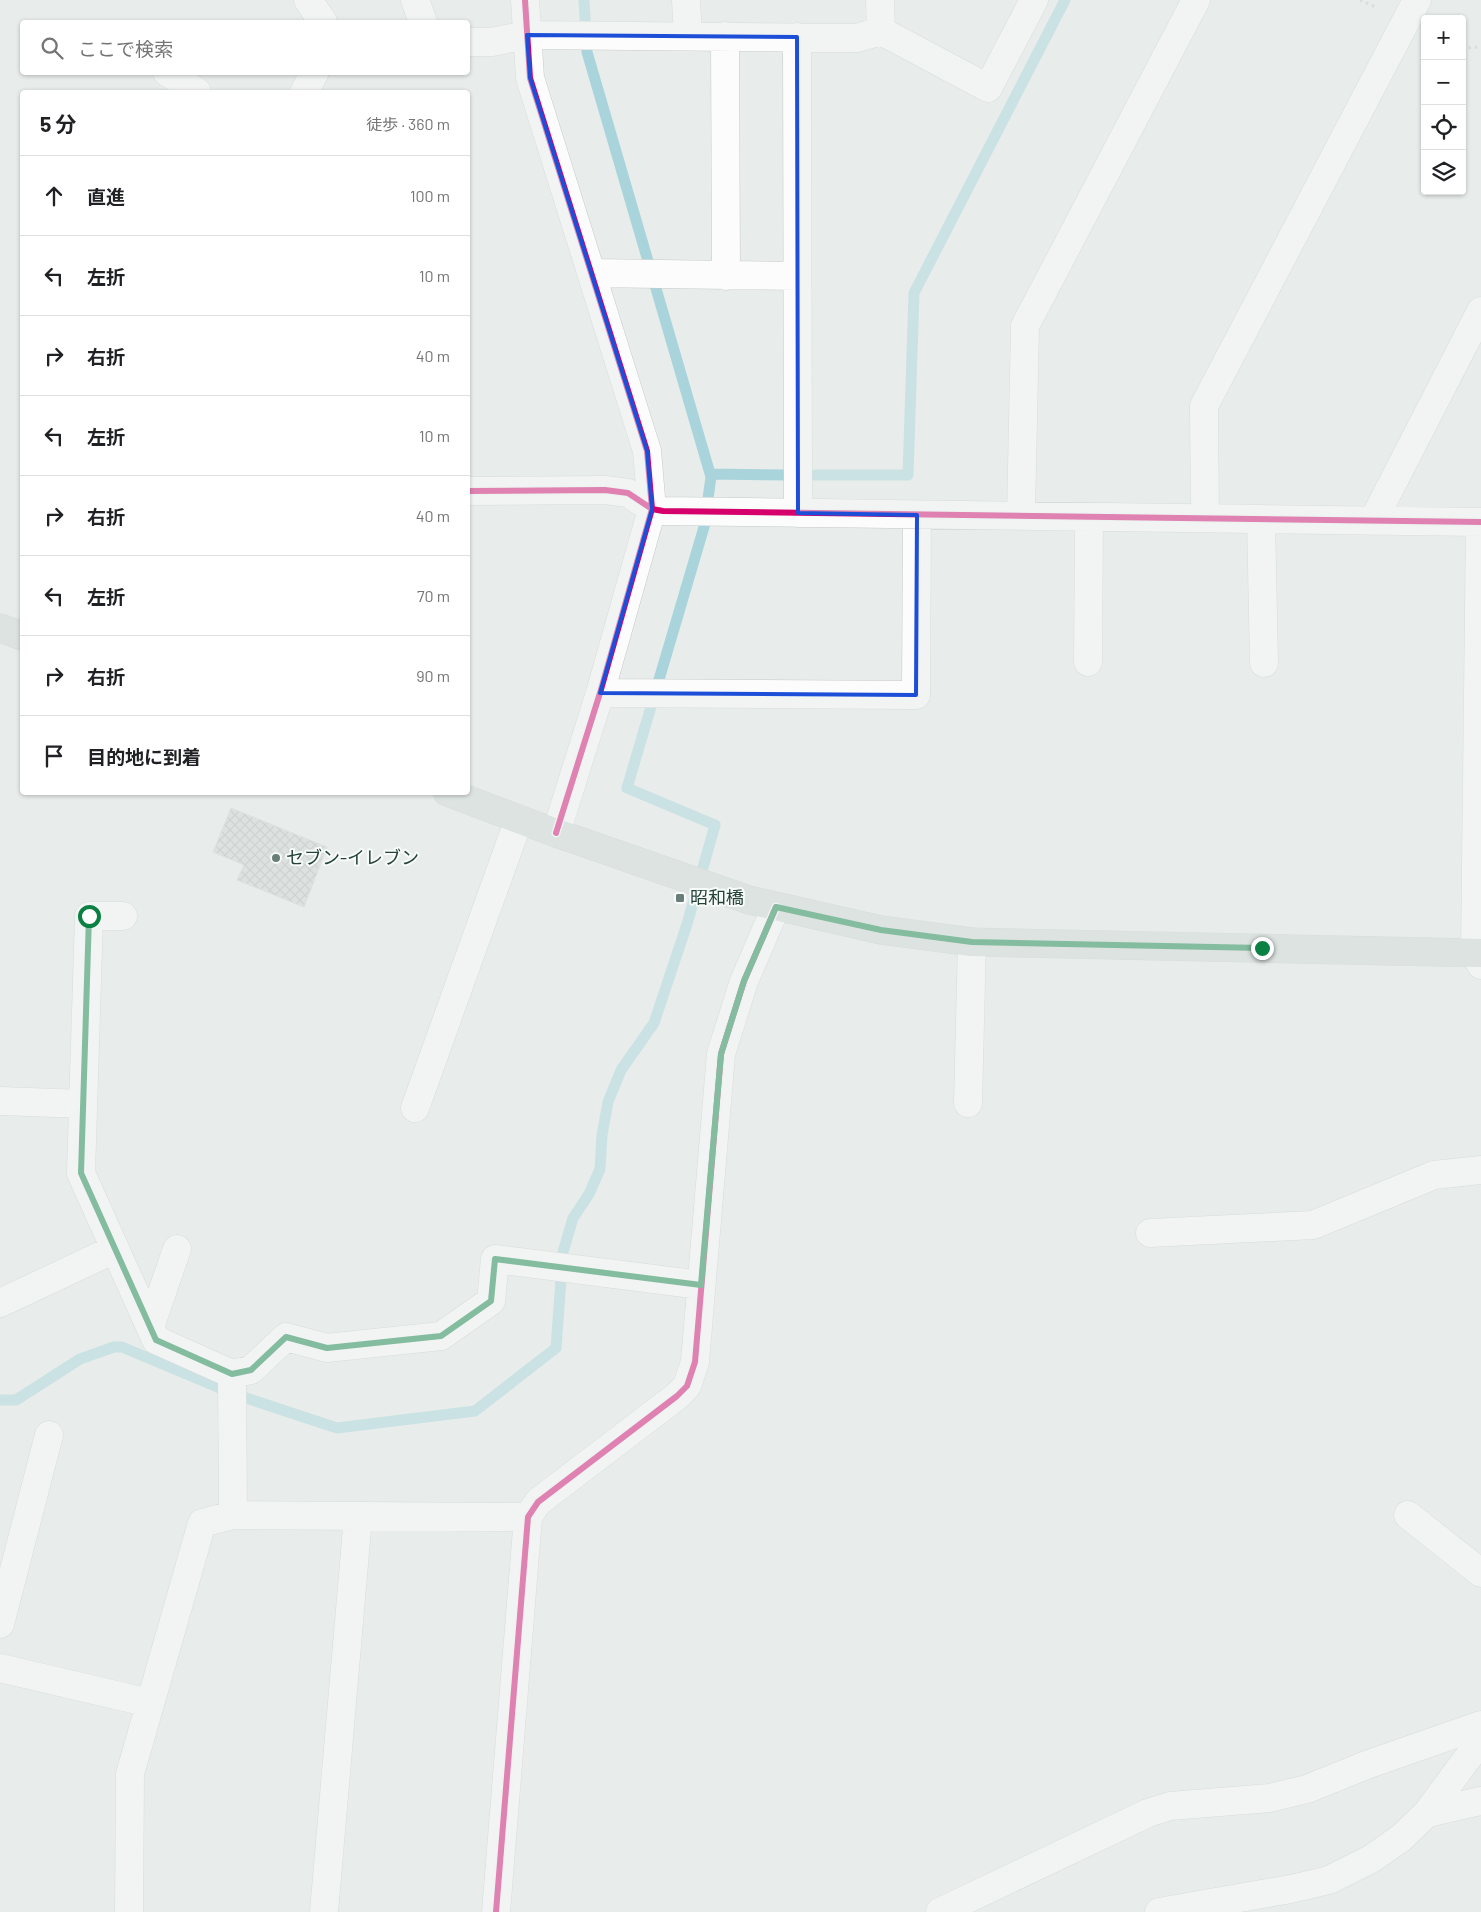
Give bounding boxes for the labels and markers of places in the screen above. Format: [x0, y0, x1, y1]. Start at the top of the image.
place label: セブン-イレブン [286, 846, 419, 868]
marker: セブン-イレブン [270, 852, 282, 864]
place label: 昭和橋 [690, 886, 744, 908]
marker: 昭和橋 [674, 892, 686, 904]

